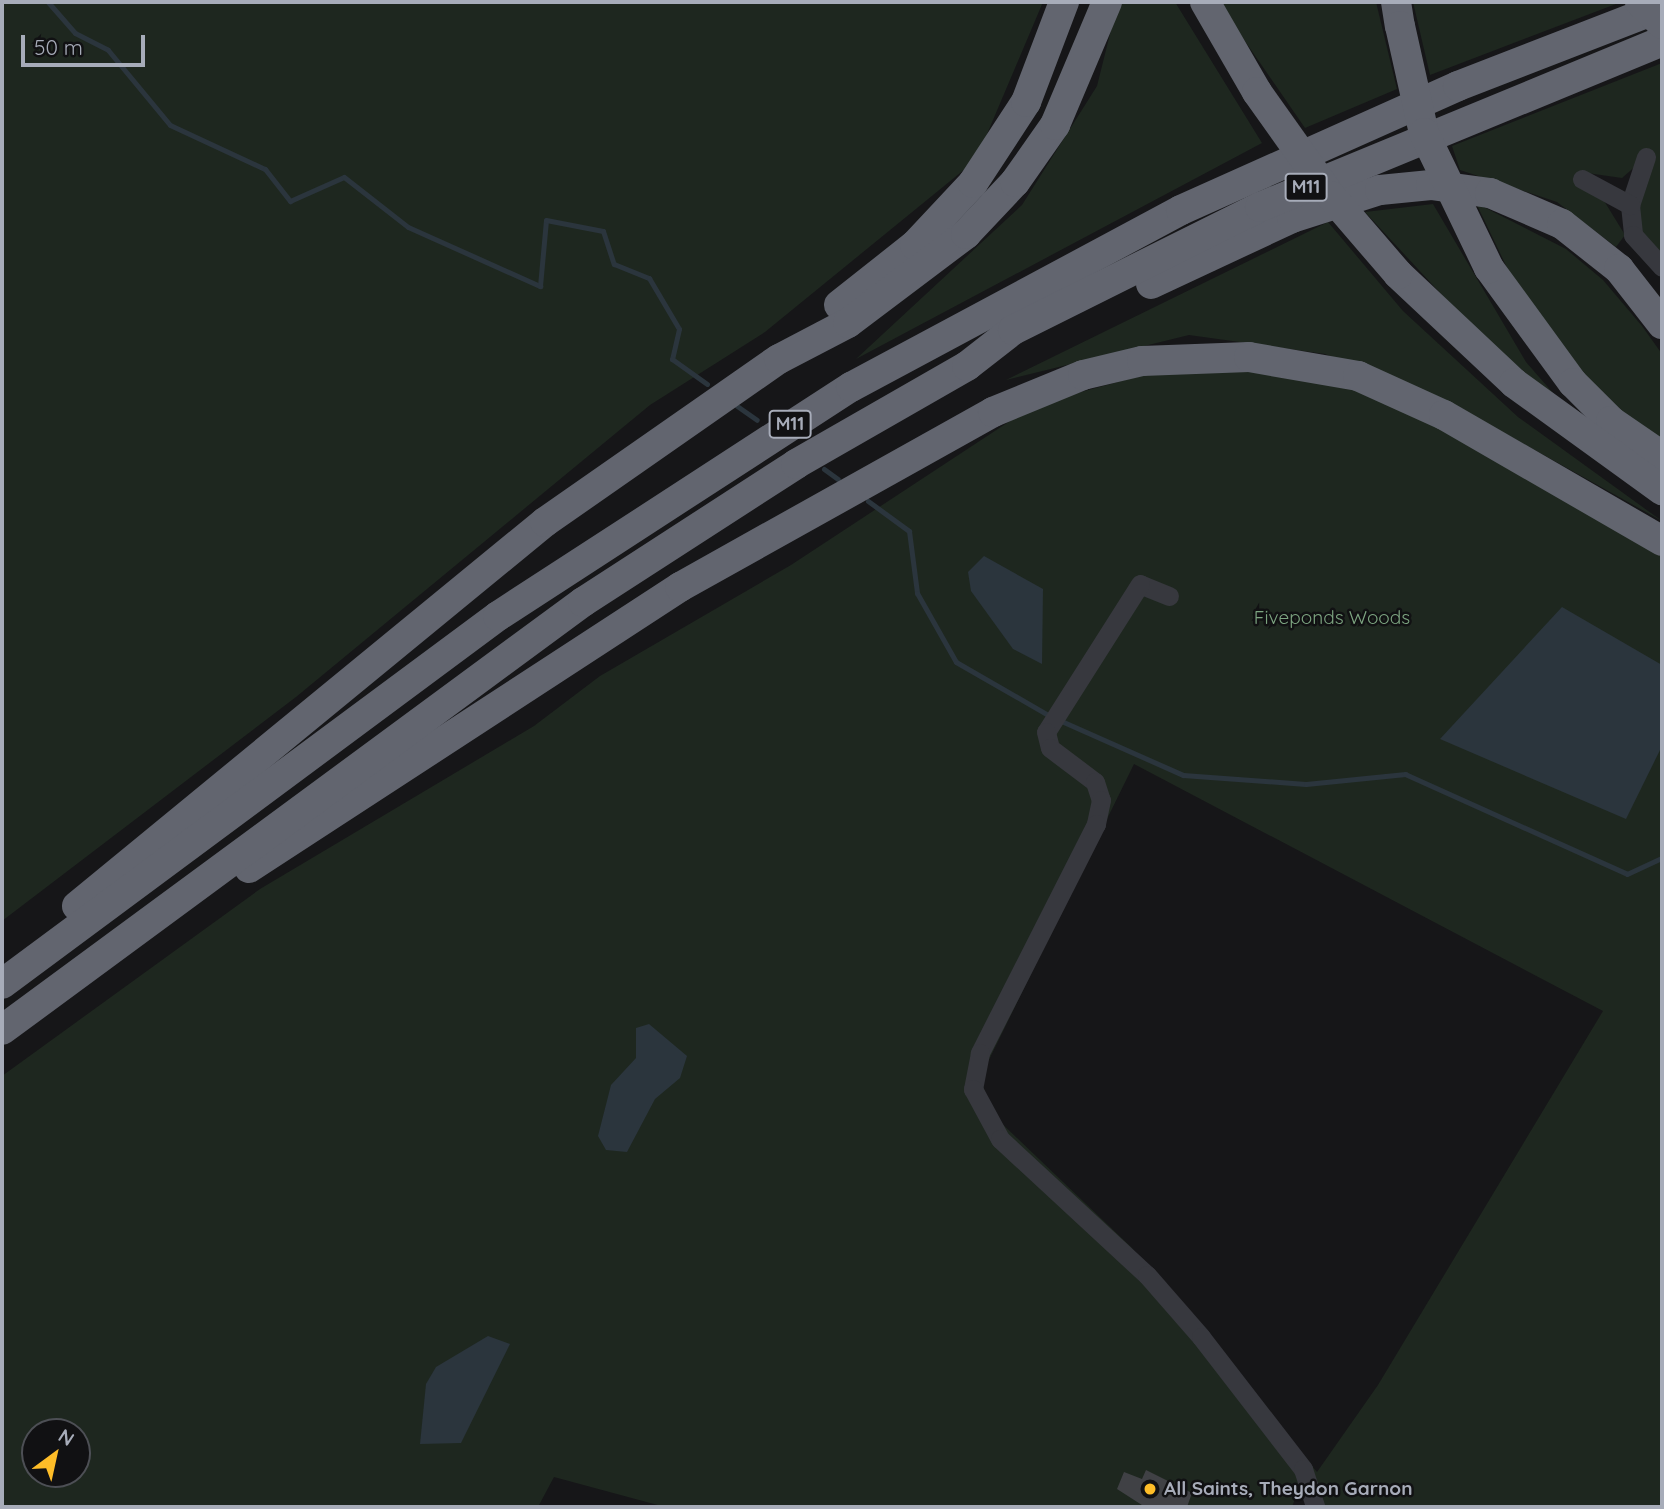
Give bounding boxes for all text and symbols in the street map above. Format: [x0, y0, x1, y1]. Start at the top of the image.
scale bar [24, 21, 149, 65]
text: 50 m [34, 34, 83, 60]
road number: M11 [1283, 172, 1329, 202]
road number: M11 [767, 410, 813, 438]
park label: Fiveponds Woods [1254, 607, 1410, 629]
north arrow [21, 1418, 91, 1488]
text: N [54, 1423, 79, 1451]
place label: All Saints, Theydon Garnon [1164, 1478, 1412, 1500]
marker: All Saints, Theydon Garnon [1142, 1481, 1158, 1497]

